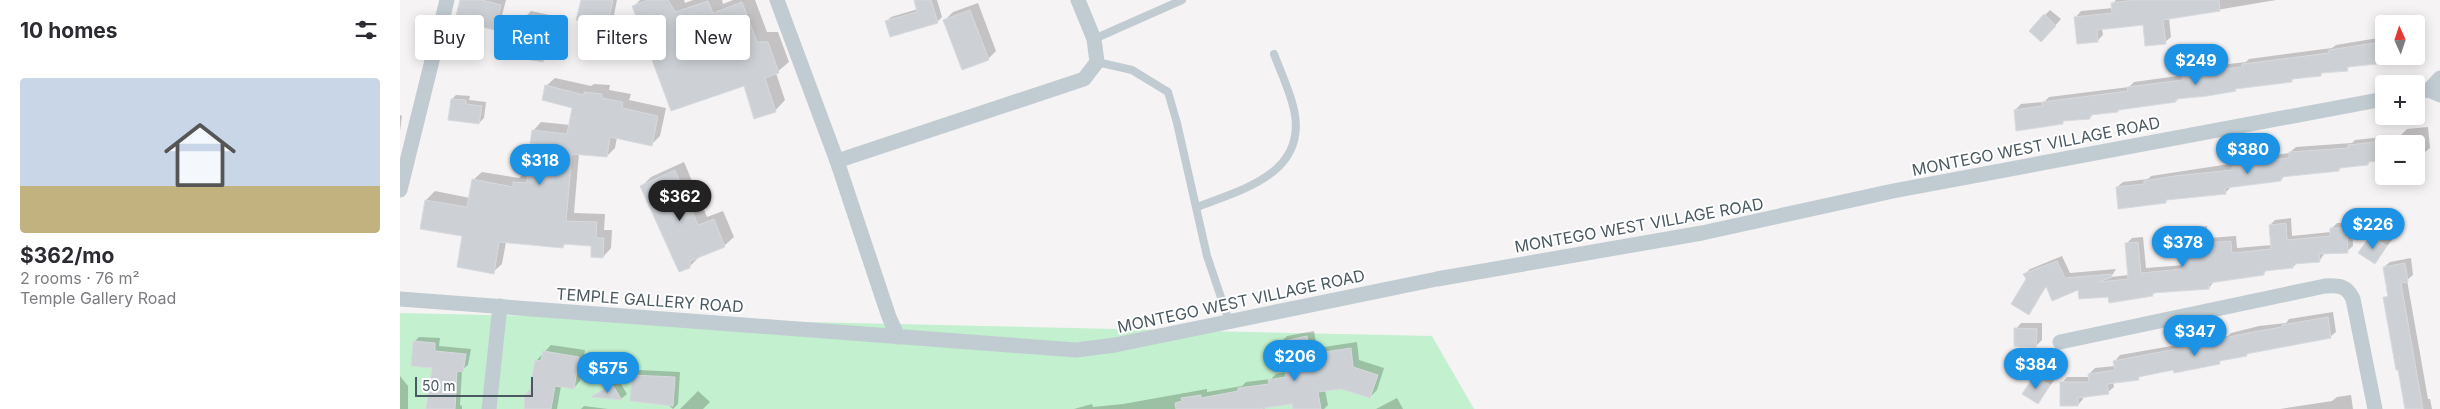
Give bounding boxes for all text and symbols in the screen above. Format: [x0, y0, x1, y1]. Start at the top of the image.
chip: Buy [415, 15, 484, 60]
chip: Rent [494, 15, 568, 60]
chip: Filters [578, 15, 666, 60]
chip: New [676, 15, 750, 60]
north arrow [2375, 15, 2425, 65]
map controls [2375, 15, 2425, 185]
icon: filters [352, 16, 380, 44]
text: 10 homes [20, 18, 118, 43]
pin: $249 [2166, 44, 2226, 86]
text: $249 [2175, 50, 2217, 70]
button: + [2375, 75, 2425, 125]
icon: home [155, 110, 245, 200]
street label: MONTEGO WEST VILLAGE ROAD [1910, 112, 2162, 180]
pin: $380 [2218, 132, 2278, 175]
button: − [2375, 135, 2425, 185]
text: $380 [2227, 139, 2269, 159]
pin: $318 [510, 144, 570, 186]
text: $318 [521, 150, 559, 170]
pin: $362 [650, 180, 710, 222]
text: $362 [659, 186, 701, 206]
street label: MONTEGO WEST VILLAGE ROAD [1513, 193, 1765, 257]
pin: $226 [2343, 208, 2403, 250]
text: $226 [2352, 214, 2394, 234]
pin: $378 [2153, 226, 2213, 268]
text: $378 [2163, 232, 2203, 252]
text: $362/mo [20, 243, 114, 268]
street label: MONTEGO WEST VILLAGE ROAD [1115, 265, 1367, 337]
text: 2 rooms · 76 m² [20, 268, 140, 288]
street label: TEMPLE GALLERY ROAD [556, 283, 744, 317]
text: Temple Gallery Road [20, 288, 176, 308]
pin: $347 [2165, 314, 2225, 357]
text: $347 [2175, 321, 2215, 341]
pin: $206 [1265, 340, 1325, 382]
text: $206 [1274, 346, 1316, 366]
pin: $384 [2006, 348, 2066, 390]
pin: $575 [578, 352, 638, 394]
text: $384 [2015, 354, 2057, 374]
text: $575 [588, 358, 628, 378]
scale bar [415, 374, 532, 397]
text: 50 m [422, 377, 456, 394]

